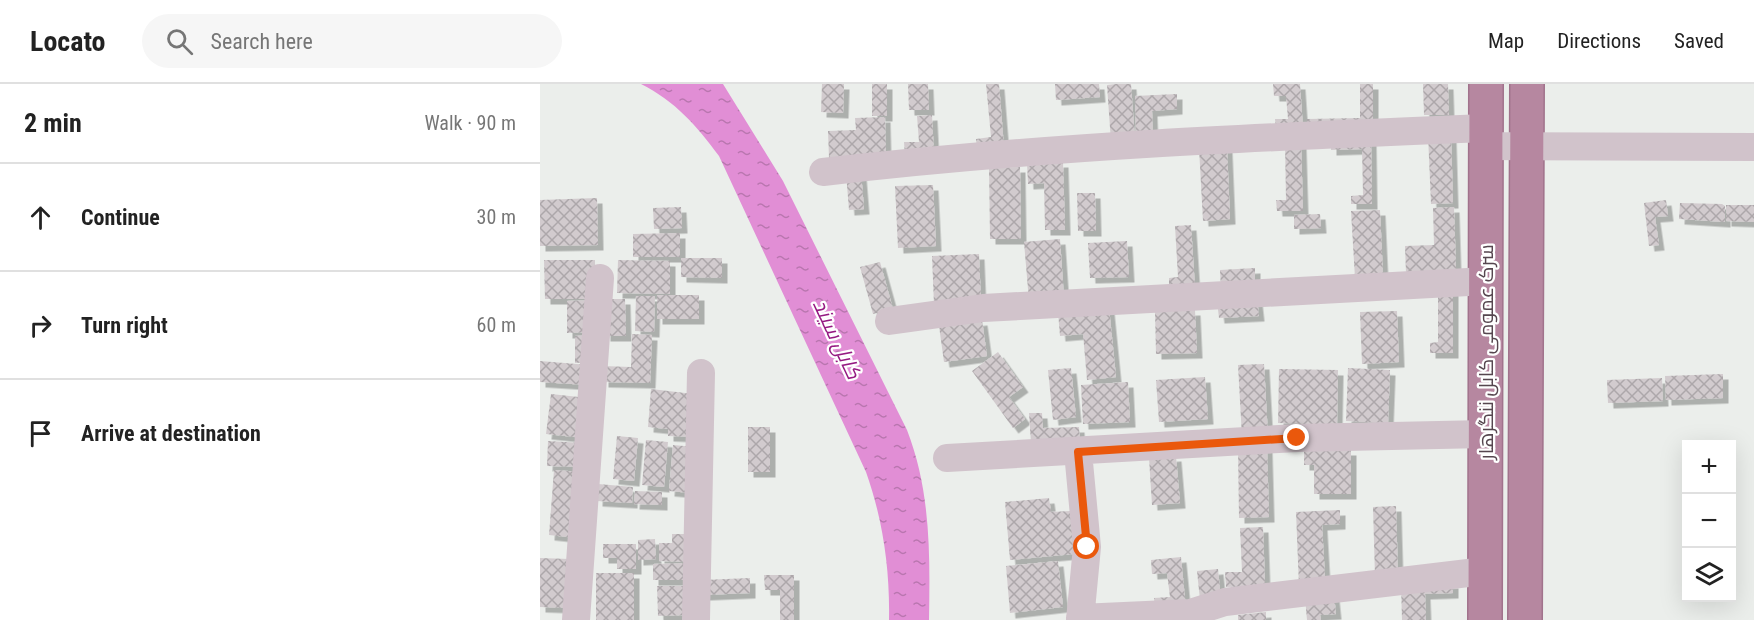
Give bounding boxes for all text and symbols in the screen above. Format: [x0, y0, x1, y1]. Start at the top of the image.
search box [142, 14, 562, 68]
text: Locato [30, 25, 106, 58]
icon: search [163, 25, 196, 58]
text: Search here [211, 29, 313, 54]
text: Map [1488, 29, 1524, 53]
text: Directions [1557, 29, 1641, 53]
text: Saved [1674, 29, 1724, 53]
text: 2 min [24, 108, 82, 138]
text: Walk · 90 m [424, 111, 516, 135]
icon: ahead [24, 201, 57, 234]
text: Continue [81, 205, 160, 230]
text: 30 m [477, 205, 516, 229]
street label: سرک عمومی کابل ننگرهار [1474, 244, 1499, 461]
water label: کابل سيند [807, 295, 866, 383]
icon: right [24, 309, 57, 342]
text: Turn right [81, 313, 168, 338]
text: 60 m [477, 313, 516, 337]
icon: arrive [24, 417, 57, 450]
text: Arrive at destination [81, 421, 261, 446]
route end [1283, 424, 1309, 450]
map controls [1682, 440, 1736, 602]
button: + [1682, 440, 1736, 494]
button: − [1682, 494, 1736, 548]
route start [1073, 533, 1099, 559]
button: layers [1682, 548, 1736, 602]

